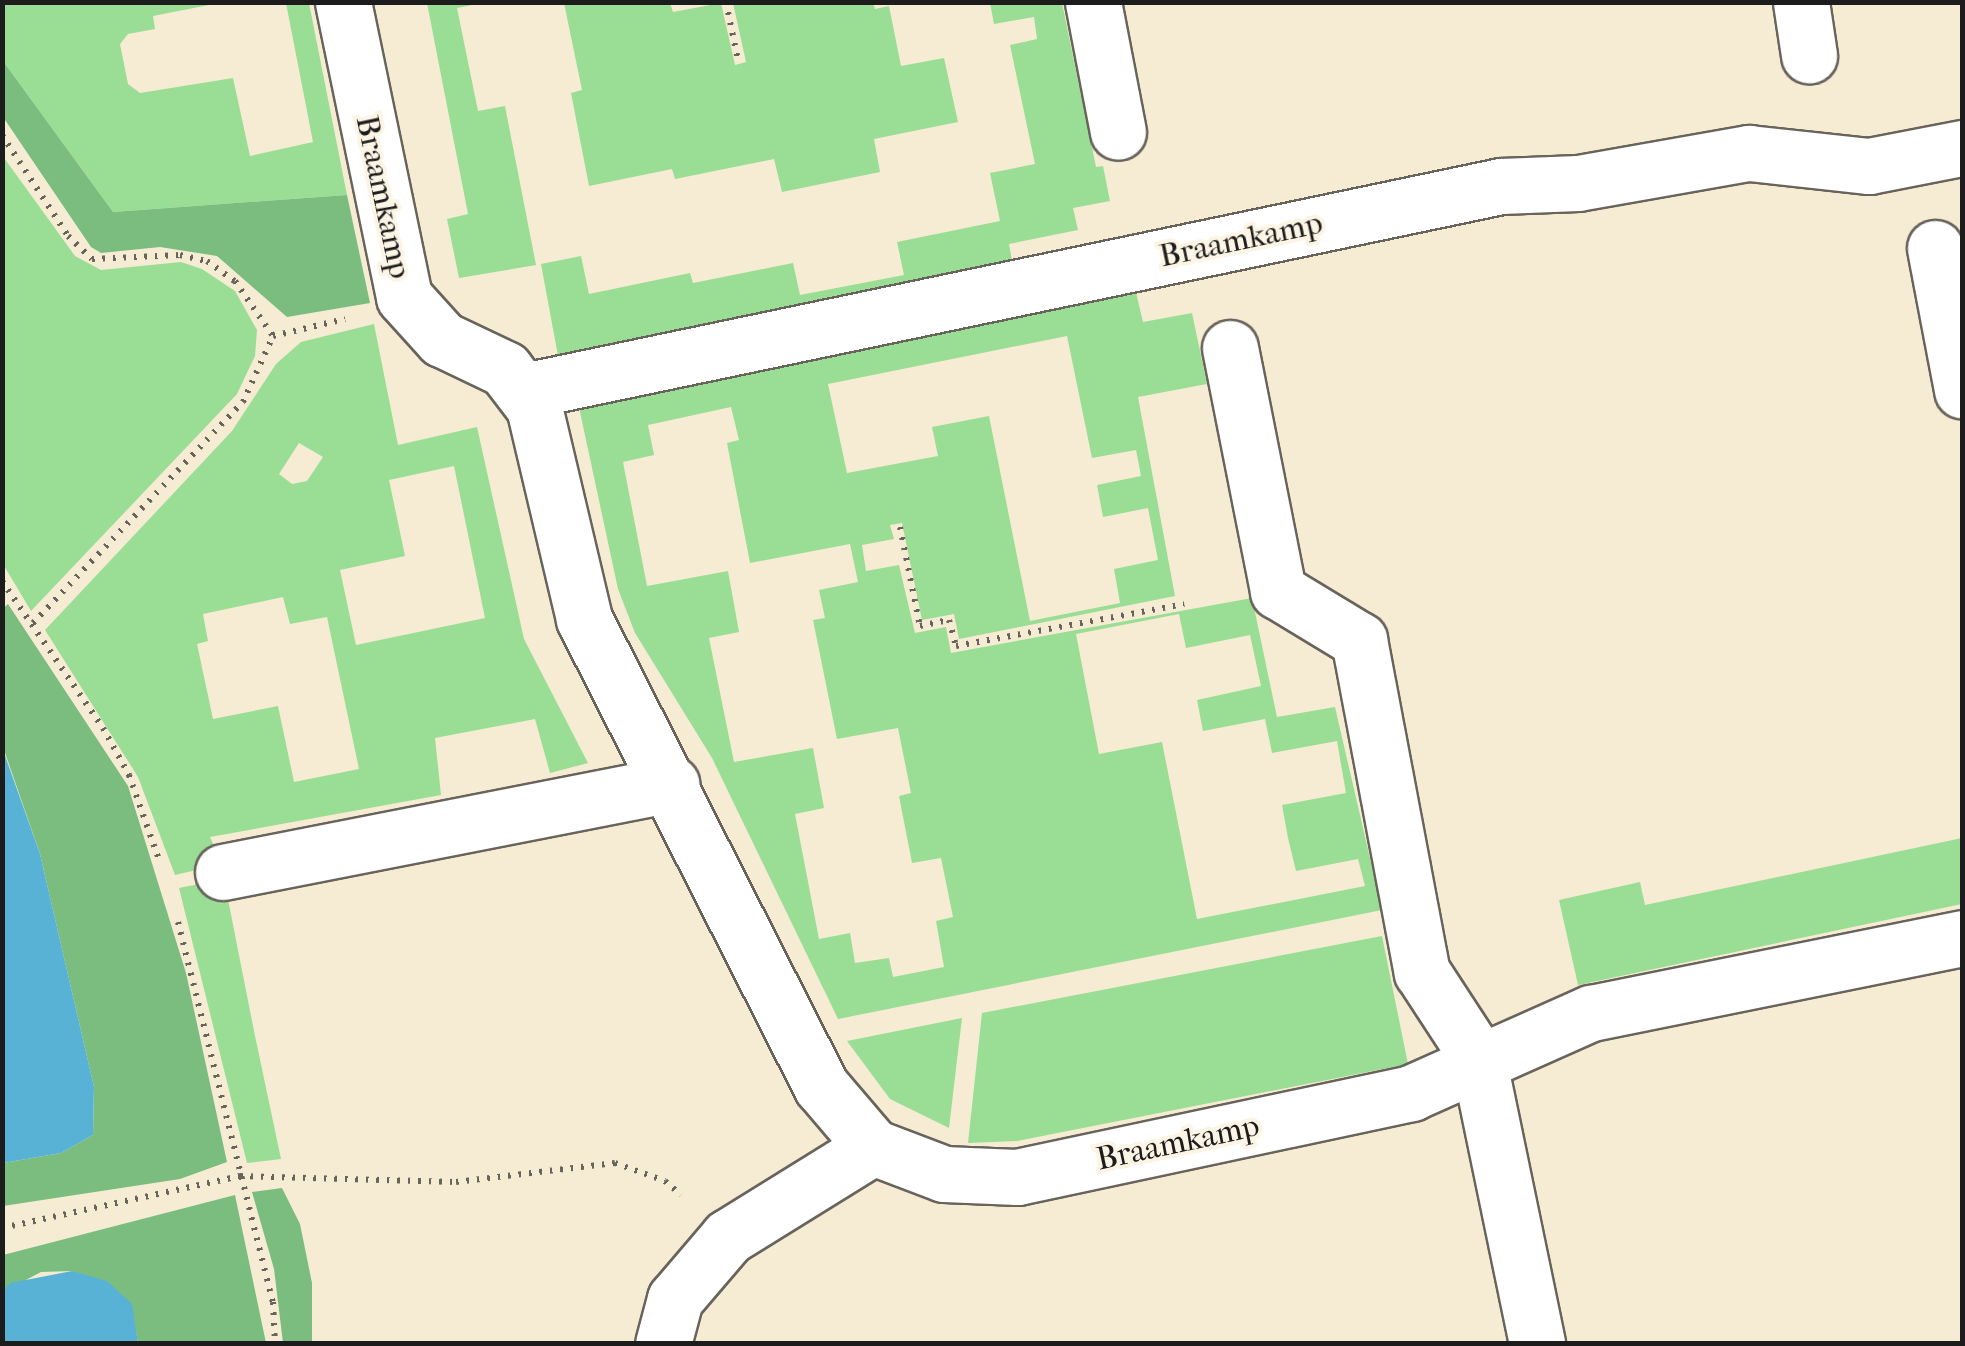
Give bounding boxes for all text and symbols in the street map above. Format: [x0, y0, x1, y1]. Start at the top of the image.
street label: Braamkamp [347, 112, 419, 282]
street label: Braamkamp [1156, 204, 1326, 276]
street label: Braamkamp [1093, 1107, 1263, 1179]

